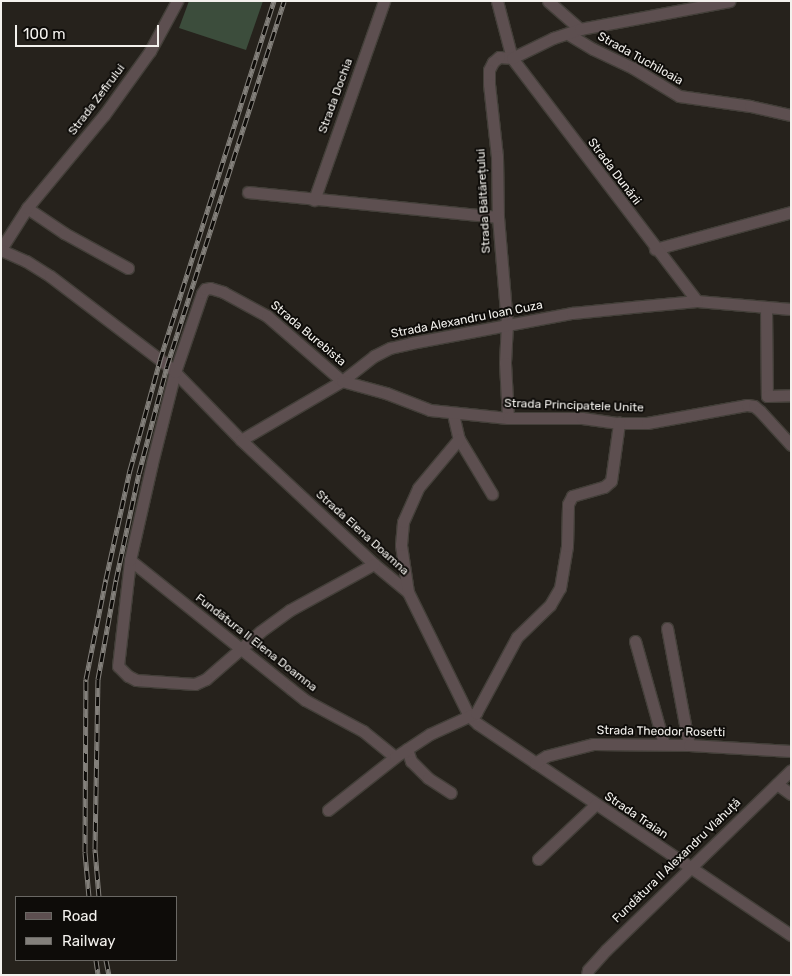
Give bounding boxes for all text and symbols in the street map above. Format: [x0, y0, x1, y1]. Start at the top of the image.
scale bar [18, 15, 161, 47]
text: 100 m [23, 25, 65, 43]
street label: Strada Tuchiloaia [595, 29, 685, 89]
street label: Strada Dochia [316, 57, 356, 135]
street label: Strada Zefirului [66, 62, 128, 138]
street label: Strada Dunării [584, 136, 644, 208]
street label: Strada Băltărețului [474, 148, 494, 254]
street label: Strada Burebista [267, 298, 349, 370]
street label: Strada Alexandru Ioan Cuza [390, 298, 544, 342]
street label: Strada Principatele Unite [504, 396, 644, 416]
street label: Strada Elena Doamna [313, 487, 411, 579]
street label: Fundătura II Elena Doamna [192, 591, 320, 695]
street label: Strada Theodor Rosetti [596, 724, 726, 740]
street label: Strada Traian [601, 789, 671, 843]
street label: Fundătura II Alexandru Vlahuță [610, 796, 744, 926]
legend [15, 896, 178, 961]
text: Road [62, 907, 98, 925]
text: Railway [62, 932, 116, 950]

